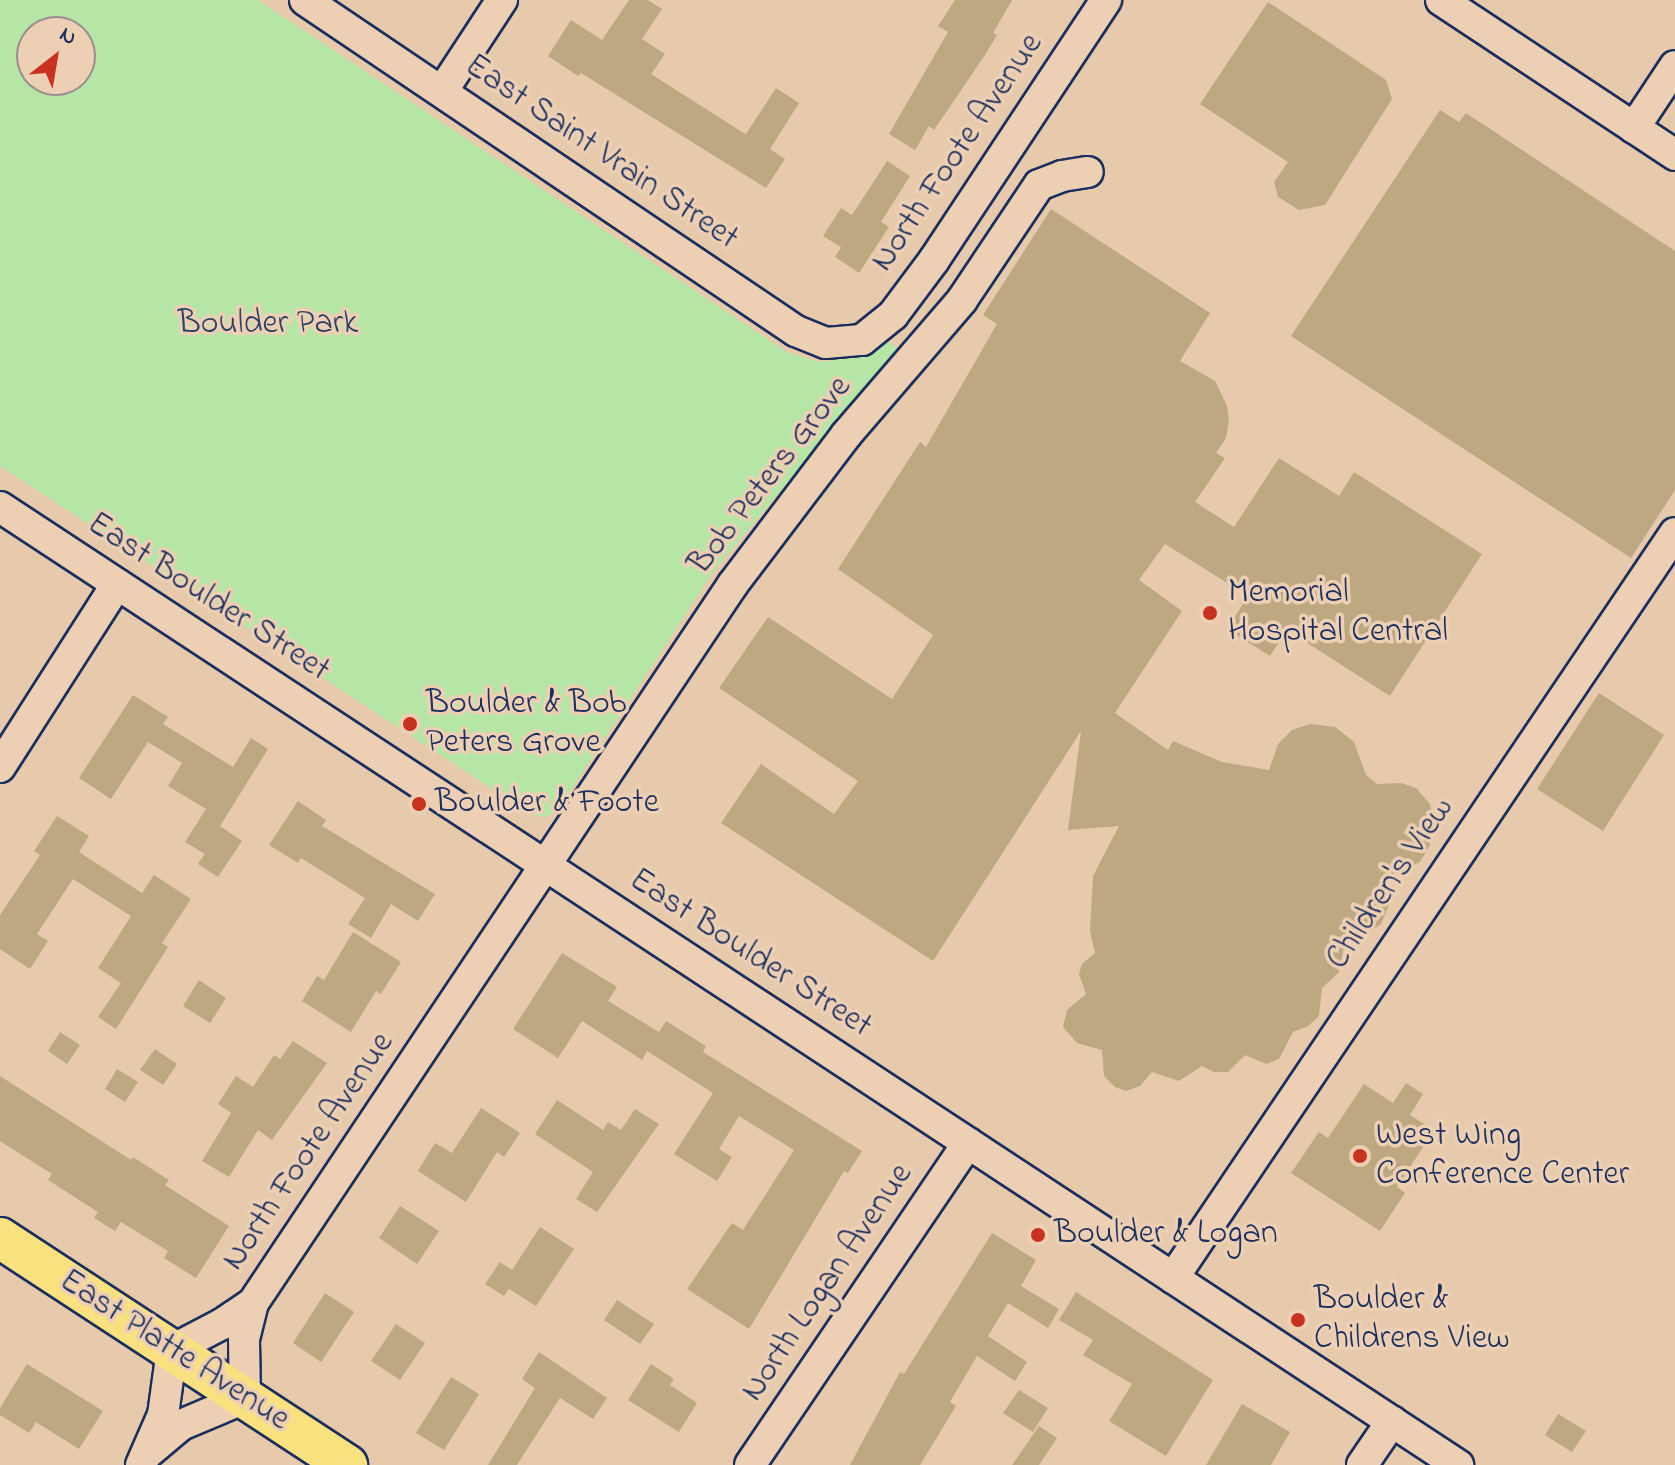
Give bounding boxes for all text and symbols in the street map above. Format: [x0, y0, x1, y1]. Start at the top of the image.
north arrow [16, 16, 96, 96]
text: N [53, 20, 82, 55]
street label: North Foote Avenue [863, 26, 1053, 280]
street label: East Saint Vrain Street [456, 46, 746, 260]
park label: Boulder Park [178, 305, 358, 345]
street label: Bob Peters Grove [681, 369, 861, 583]
street label: East Boulder Street [79, 504, 337, 692]
place label: Memorial Hospital Central [1228, 573, 1448, 652]
marker: Memorial Hospital Central [1199, 602, 1221, 624]
place label: Boulder & Bob Peters Grove [426, 684, 627, 764]
marker: Boulder & Bob Peters Grove [401, 715, 419, 733]
place label: Boulder & Foote [435, 784, 659, 824]
street label: Children's View [1318, 790, 1464, 978]
marker: Boulder & Foote [410, 795, 428, 813]
street label: East Boulder Street [621, 860, 879, 1048]
street label: North Foote Avenue [214, 1025, 404, 1279]
place label: West Wing Conference Center [1376, 1116, 1629, 1196]
marker: West Wing Conference Center [1351, 1147, 1369, 1165]
street label: North Logan Avenue [733, 1156, 923, 1410]
place label: Boulder & Logan [1054, 1215, 1278, 1255]
marker: Boulder & Logan [1029, 1226, 1047, 1244]
street label: East Platte Avenue [51, 1261, 297, 1441]
place label: Boulder & Childrens View [1314, 1280, 1509, 1360]
marker: Boulder & Childrens View [1289, 1311, 1307, 1329]

